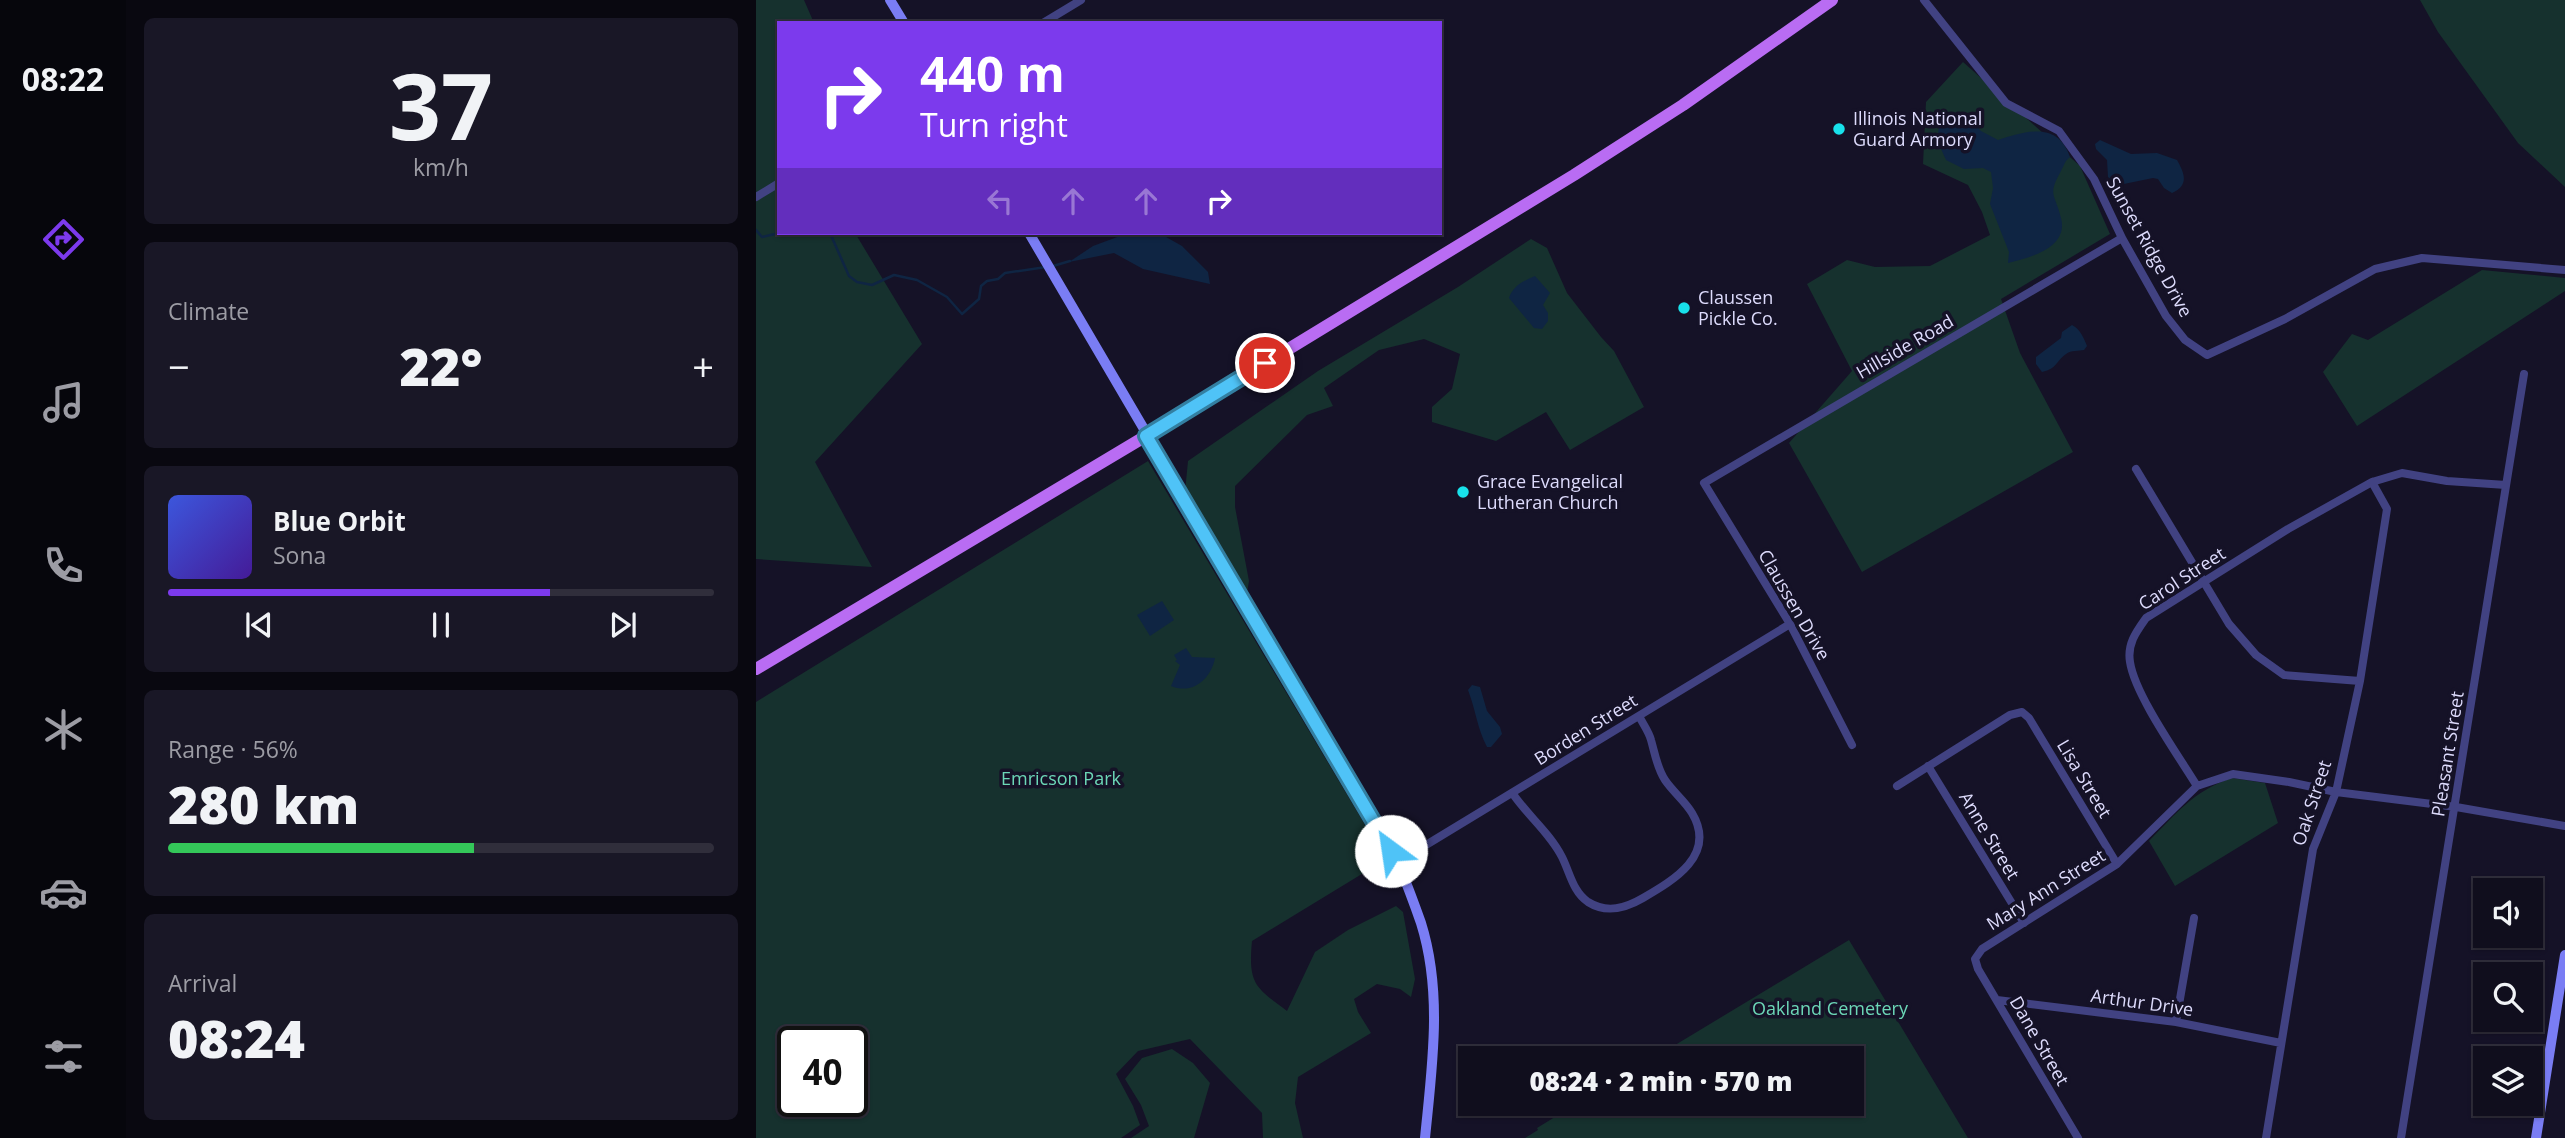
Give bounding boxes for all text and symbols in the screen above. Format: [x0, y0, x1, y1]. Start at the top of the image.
text: 440 m [920, 40, 1065, 106]
text: 37 [389, 43, 493, 167]
icon: right [805, 49, 896, 140]
text: 08:22 [22, 57, 104, 100]
text: Turn right [920, 103, 1068, 146]
place label: Illinois National Guard Armory [1853, 106, 1982, 151]
marker: Illinois National Guard Armory [1831, 121, 1847, 137]
text: km/h [413, 151, 469, 183]
street label: Sunset Ridge Drive [2101, 172, 2198, 321]
icon: left [981, 182, 1019, 220]
icon: ahead [1054, 182, 1092, 220]
icon: ahead [1127, 182, 1165, 220]
icon: right [1200, 182, 1238, 220]
icon: directions [39, 215, 88, 264]
place label: Claussen Pickle Co. [1698, 285, 1778, 330]
text: Climate [168, 295, 249, 327]
marker: Claussen Pickle Co. [1676, 300, 1692, 316]
street label: Hillside Road [1851, 309, 1958, 384]
text: 22° [400, 330, 482, 401]
pin [1235, 333, 1295, 393]
text: − [168, 340, 190, 392]
text: + [692, 340, 714, 392]
icon: arrive [1246, 344, 1284, 382]
icon: music [39, 378, 88, 427]
place label: Grace Evangelical Lutheran Church [1477, 469, 1623, 514]
marker: Grace Evangelical Lutheran Church [1455, 484, 1471, 500]
text: Blue Orbit [273, 503, 406, 539]
text: Sona [273, 539, 326, 571]
icon: phone [39, 541, 88, 590]
street label: Carol Street [2133, 541, 2230, 615]
street label: Claussen Drive [1753, 545, 1836, 664]
icon: previous [240, 606, 278, 644]
icon: pause [422, 606, 460, 644]
icon: next [604, 606, 642, 644]
street label: Borden Street [1530, 688, 1641, 770]
street label: Pleasant Street [2425, 690, 2469, 818]
icon: climate [39, 705, 88, 754]
text: Range · 56% [168, 733, 298, 765]
street label: Lisa Street [2052, 735, 2118, 822]
street label: Oak Street [2286, 757, 2336, 848]
park label: Emricson Park [1001, 766, 1122, 790]
text: 280 km [168, 768, 359, 839]
street label: Anne Street [1954, 787, 2026, 884]
position arrow [1354, 814, 1428, 888]
street label: Mary Ann Street [1982, 843, 2109, 935]
icon: car [39, 868, 88, 917]
map controls [2473, 878, 2543, 1116]
button: sound [2473, 878, 2543, 948]
button: search [2473, 962, 2543, 1032]
text: Arrival [168, 967, 237, 999]
street label: Arthur Drive [2089, 983, 2195, 1021]
street label: Dane Street [2005, 992, 2075, 1089]
park label: Oakland Cemetery [1752, 996, 1909, 1020]
text: 08:24 [168, 1002, 305, 1073]
speed limit sign: 40 [777, 1026, 868, 1117]
icon: filters [39, 1032, 88, 1081]
button: layers [2473, 1046, 2543, 1116]
text: 08:24 · 2 min · 570 m [1530, 1063, 1792, 1099]

